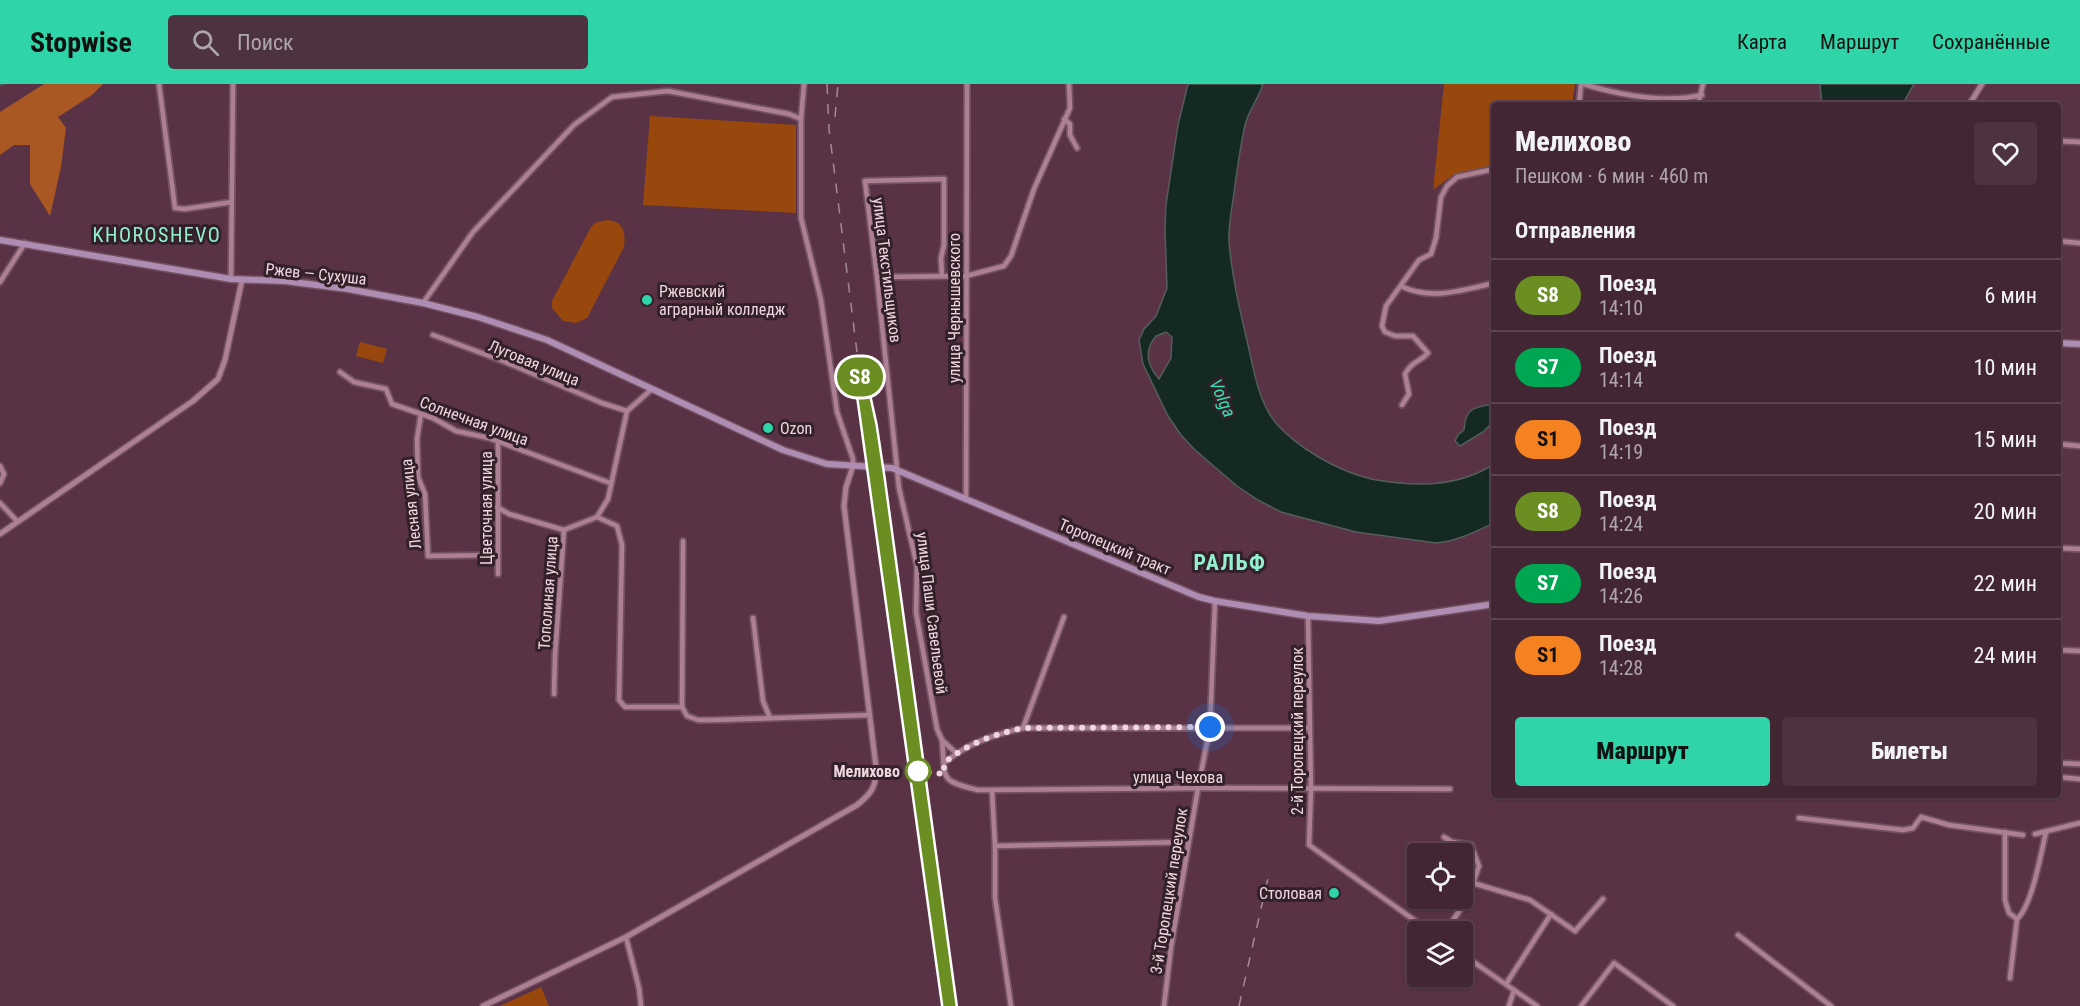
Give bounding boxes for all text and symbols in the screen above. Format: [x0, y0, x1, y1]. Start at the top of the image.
search box [168, 15, 588, 69]
text: Stopwise [30, 26, 132, 59]
icon: search [189, 26, 222, 59]
text: Поиск [237, 30, 294, 55]
text: Карта [1737, 30, 1787, 54]
text: Маршрут [1820, 30, 1899, 54]
text: Сохранённые [1932, 30, 2050, 54]
button: heart [1974, 122, 2037, 185]
text: Мелихово [1515, 125, 1631, 158]
text: Пешком · 6 мин · 460 m [1515, 164, 1708, 188]
street label: улица Текстильщиков [869, 196, 905, 344]
text: Отправления [1515, 218, 1636, 243]
district label: KHOROSHEVO [93, 223, 221, 247]
street label: улица Чернышевского [945, 233, 964, 383]
street label: Ржев — Сухуша [265, 259, 367, 289]
text: Поезд [1599, 271, 1656, 296]
place label: Ржевский аграрный колледж [659, 282, 786, 319]
text: S8 [1537, 283, 1559, 307]
text: 6 мин [1984, 283, 2037, 308]
marker: Ржевский аграрный колледж [640, 293, 654, 307]
text: 14:10 [1599, 296, 1643, 320]
street label: Луговая улица [486, 336, 582, 390]
text: Поезд [1599, 343, 1656, 368]
text: S7 [1537, 355, 1559, 379]
text: 10 мин [1974, 355, 2037, 380]
line badge: S8 [833, 358, 887, 396]
text: S8 [849, 365, 871, 389]
text: 14:14 [1599, 368, 1643, 392]
water label: Volga [1205, 376, 1241, 420]
street label: Солнечная улица [417, 393, 531, 449]
text: Поезд [1599, 415, 1656, 440]
place label: Ozon [780, 419, 812, 438]
marker: Ozon [761, 421, 775, 435]
text: S1 [1537, 427, 1559, 451]
text: 15 мин [1974, 427, 2037, 452]
text: 14:19 [1599, 440, 1643, 464]
street label: Цветочная улица [477, 451, 496, 565]
street label: Лесная улица [397, 458, 425, 550]
text: Поезд [1599, 487, 1656, 512]
text: S8 [1537, 499, 1559, 523]
text: 20 мин [1974, 499, 2037, 524]
text: 14:24 [1599, 512, 1643, 536]
street label: Торопецкий тракт [1056, 515, 1174, 579]
street label: улица Паши Савельевой [913, 531, 951, 695]
street label: Тополиная улица [535, 536, 561, 650]
district label: РАЛЬФ [1194, 550, 1266, 575]
text: Поезд [1599, 559, 1656, 584]
text: S7 [1537, 571, 1559, 595]
text: 22 мин [1974, 571, 2037, 596]
text: 14:26 [1599, 584, 1643, 608]
text: Поезд [1599, 631, 1656, 656]
text: S1 [1537, 643, 1559, 667]
text: 24 мин [1974, 643, 2037, 668]
street label: 2-й Торопецкий переулок [1288, 647, 1307, 815]
text: 14:28 [1599, 656, 1643, 680]
your location [1195, 712, 1225, 742]
button: Маршрут [1515, 717, 1770, 786]
button: Билеты [1782, 717, 2037, 786]
marker: Мелихово [905, 758, 931, 784]
place label: Мелихово [833, 762, 900, 781]
street label: улица Чехова [1133, 768, 1223, 787]
street label: 3-й Торопецкий переулок [1146, 806, 1192, 975]
map controls [1407, 843, 1473, 987]
button: locate [1407, 843, 1473, 909]
place label: Столовая [1259, 884, 1322, 903]
marker: Столовая [1327, 886, 1341, 900]
button: layers [1407, 921, 1473, 987]

